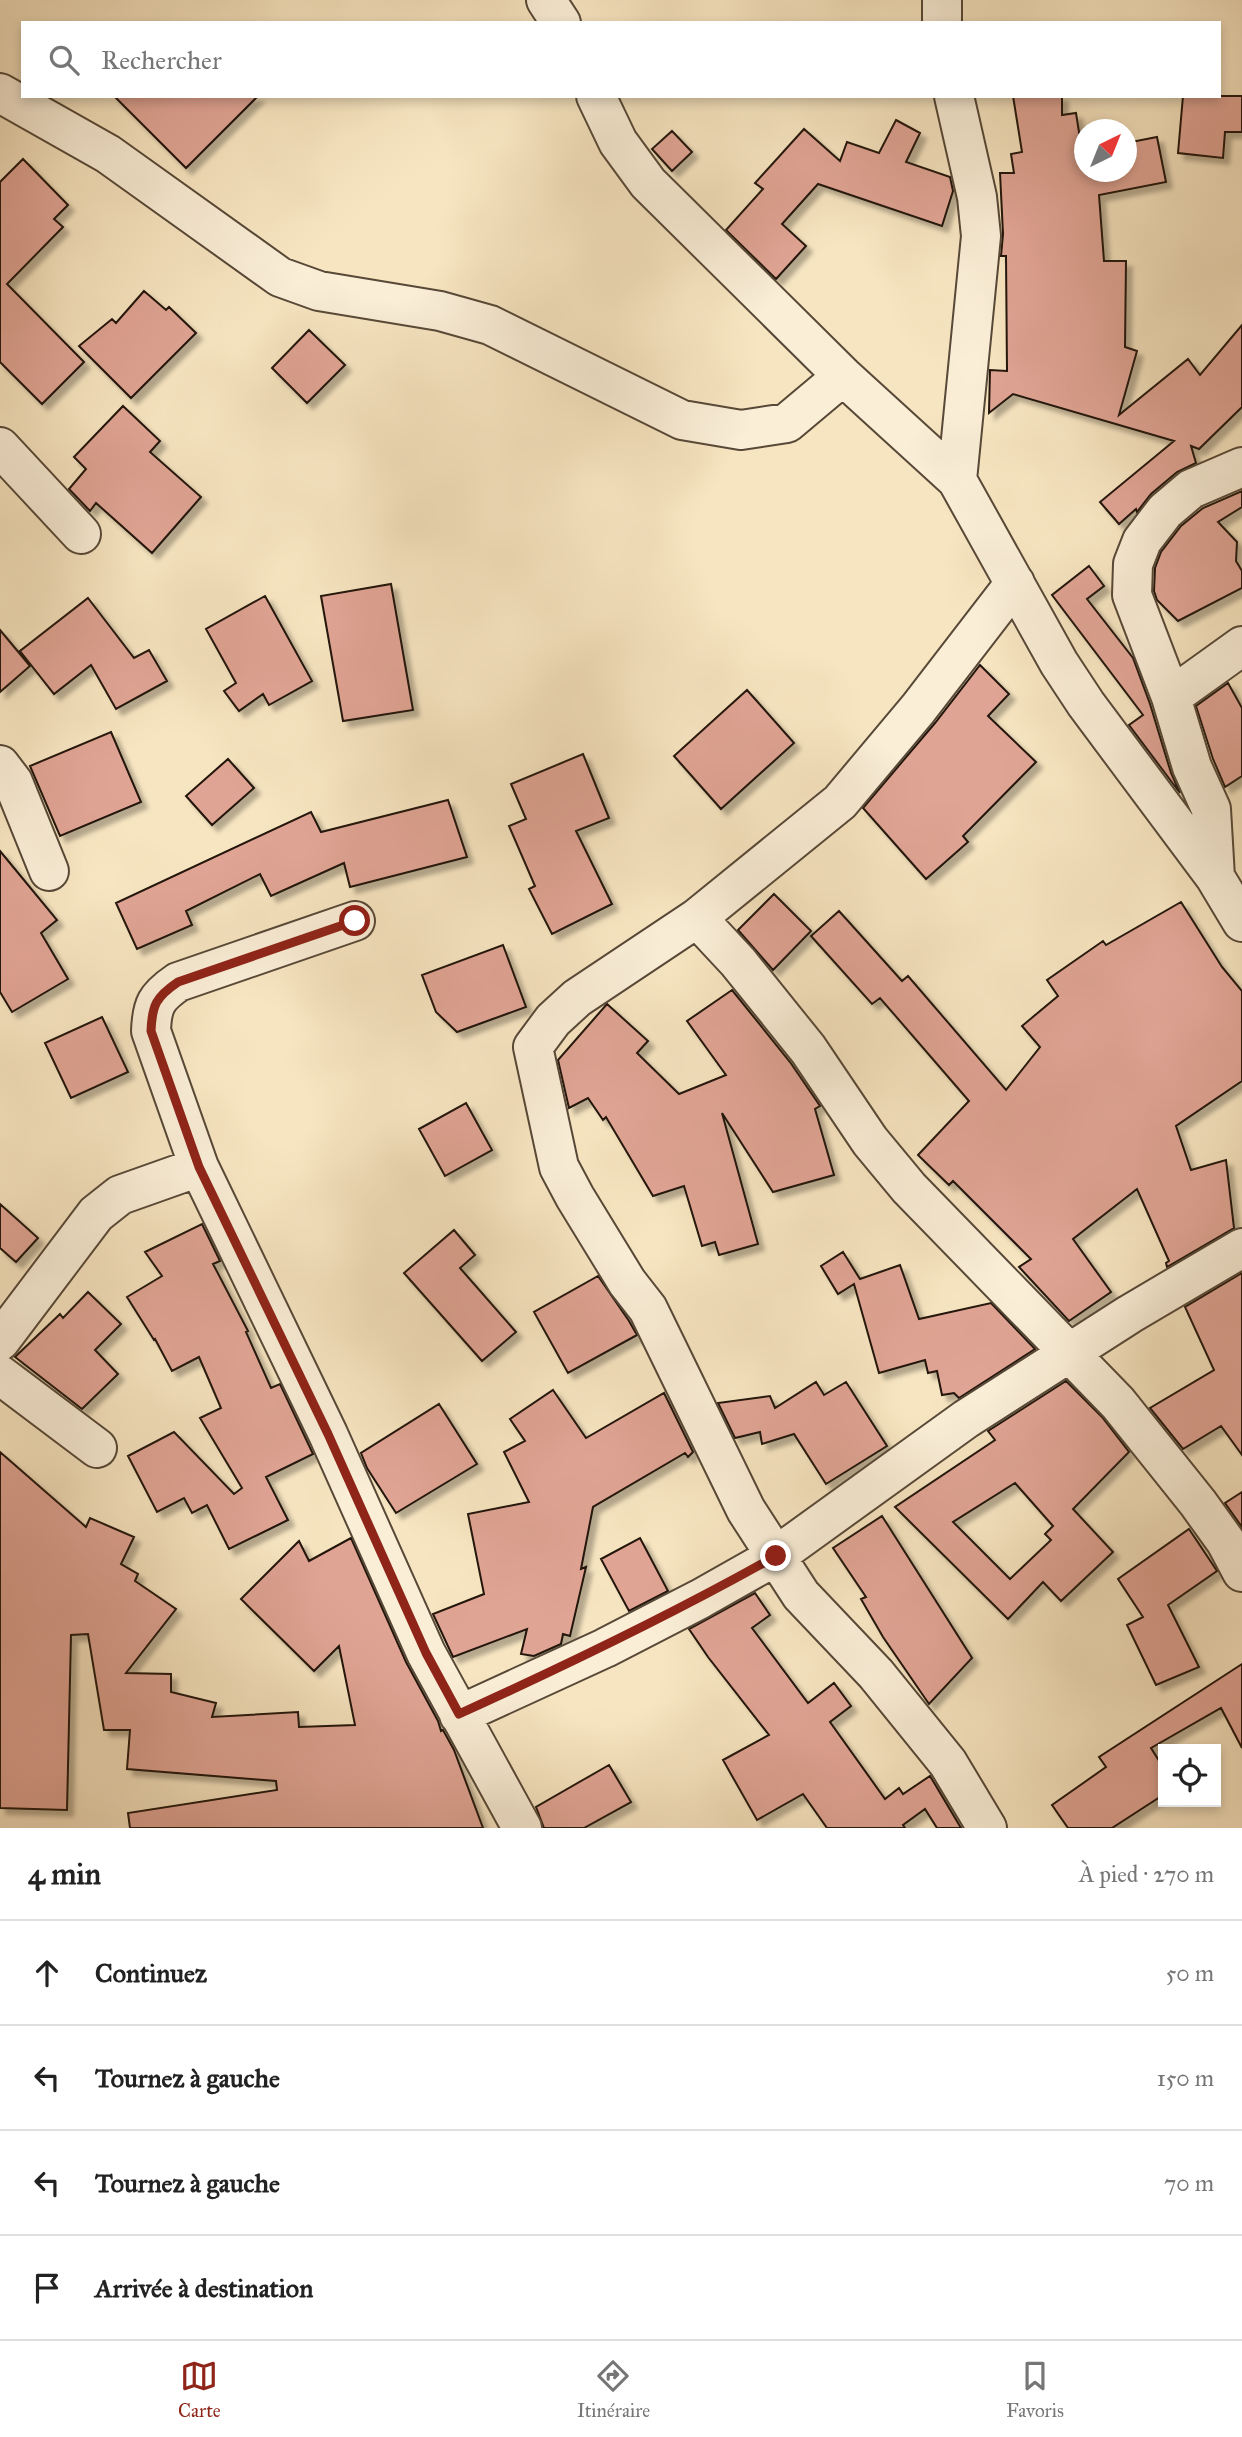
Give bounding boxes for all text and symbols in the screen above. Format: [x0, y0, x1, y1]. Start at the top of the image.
search box [21, 21, 1221, 98]
icon: search [45, 41, 83, 79]
text: Rechercher [101, 44, 222, 76]
north arrow [1074, 119, 1137, 182]
route start [339, 905, 370, 936]
route end [760, 1540, 791, 1571]
map controls [1158, 1744, 1221, 1807]
button: locate [1158, 1744, 1221, 1807]
text: 4 min [28, 1856, 101, 1892]
text: À pied · 270 m [1079, 1860, 1214, 1888]
icon: ahead [28, 1954, 66, 1992]
text: Continuez [95, 1957, 207, 1989]
text: 50 m [1166, 1959, 1214, 1987]
icon: left [28, 2059, 66, 2097]
text: Tournez à gauche [95, 2062, 280, 2094]
text: 150 m [1157, 2064, 1214, 2092]
icon: left [28, 2164, 66, 2202]
text: Tournez à gauche [95, 2167, 280, 2199]
text: 70 m [1164, 2169, 1214, 2197]
icon: arrive [28, 2269, 66, 2307]
text: Arrivée à destination [95, 2272, 313, 2304]
tab: Carte [178, 2357, 221, 2422]
tab: Itinéraire [577, 2357, 650, 2422]
tab: Favoris [1006, 2357, 1064, 2422]

